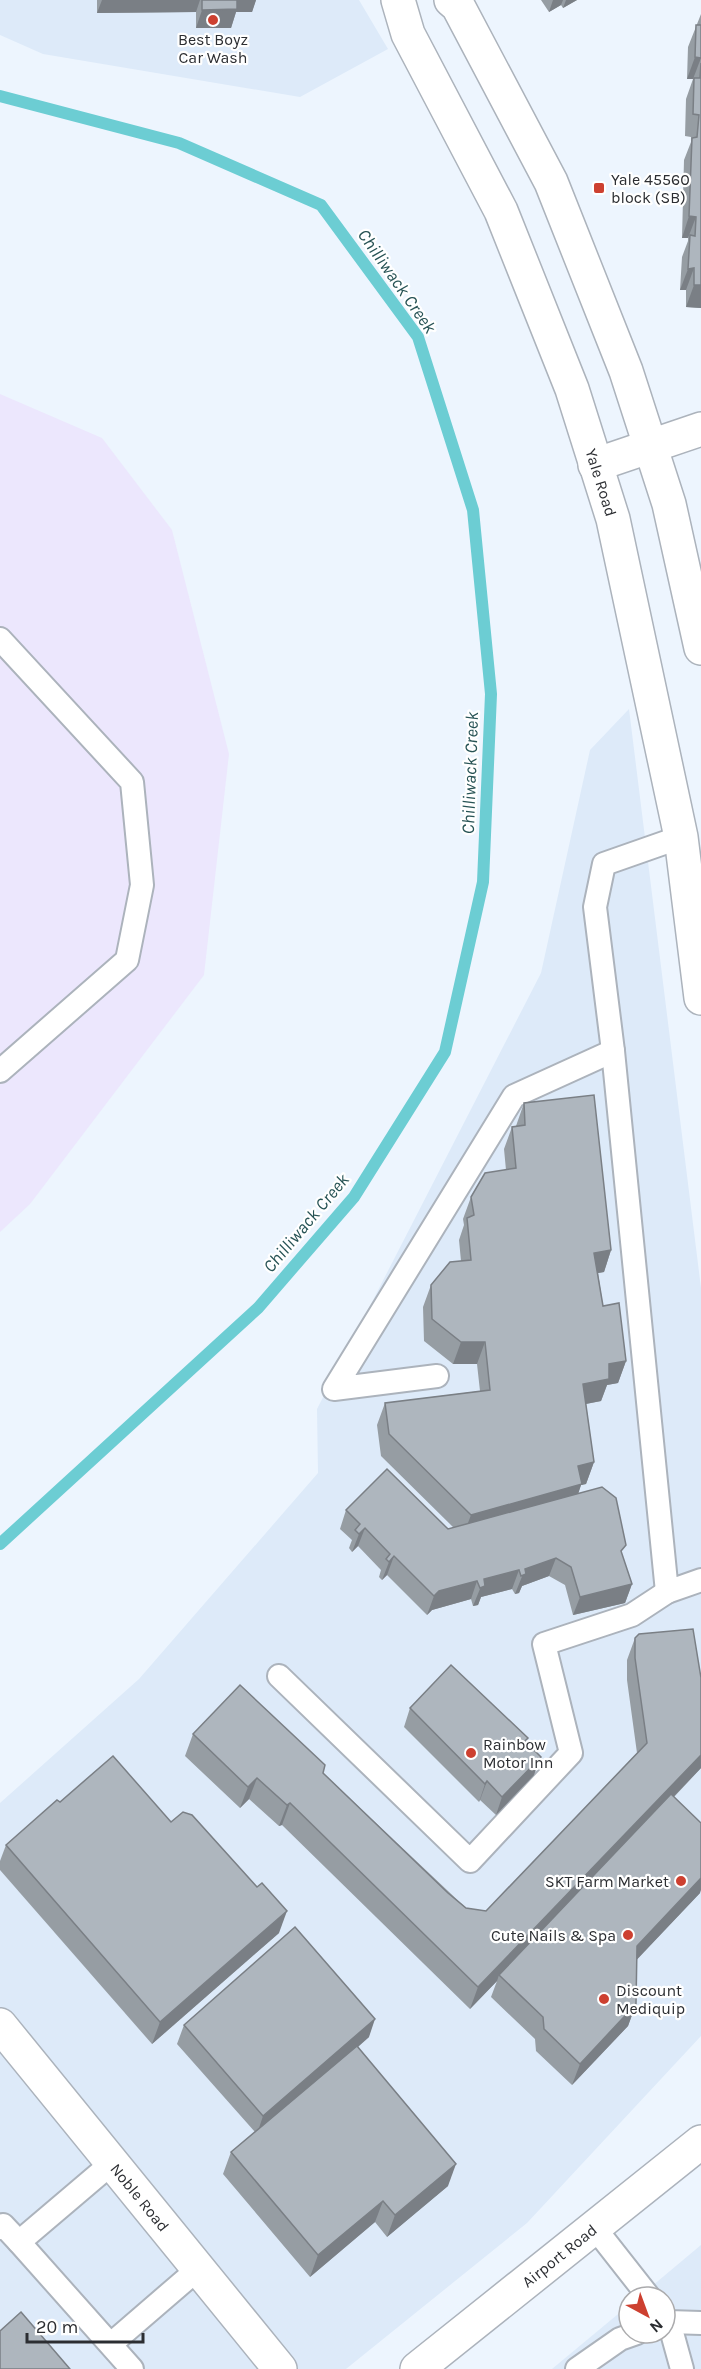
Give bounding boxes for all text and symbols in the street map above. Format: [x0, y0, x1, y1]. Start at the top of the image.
marker: Best Boyz Car Wash [206, 13, 220, 27]
place label: Best Boyz Car Wash [178, 30, 248, 67]
place label: Yale 45560 block (SB) [611, 170, 690, 207]
marker: Yale 45560 block (SB) [592, 181, 606, 195]
water label: Chilliwack Creek [353, 224, 442, 338]
street label: Yale Road [581, 446, 621, 519]
water label: Chilliwack Creek [457, 711, 483, 835]
water label: Chilliwack Creek [258, 1168, 354, 1277]
place label: Rainbow Motor Inn [483, 1735, 553, 1772]
marker: Rainbow Motor Inn [464, 1746, 478, 1760]
place label: SKT Farm Market [545, 1872, 669, 1891]
marker: SKT Farm Market [674, 1874, 688, 1888]
place label: Cute Nails & Spa [491, 1926, 616, 1945]
marker: Cute Nails & Spa [621, 1928, 635, 1942]
place label: Discount Mediquip [616, 1981, 685, 2018]
marker: Discount Mediquip [597, 1992, 611, 2006]
street label: Noble Road [106, 2159, 173, 2236]
street label: Airport Road [518, 2220, 601, 2291]
north arrow [617, 2285, 677, 2345]
scale bar [27, 2306, 142, 2344]
text: N [646, 2315, 667, 2337]
text: 20 m [36, 2316, 78, 2338]

